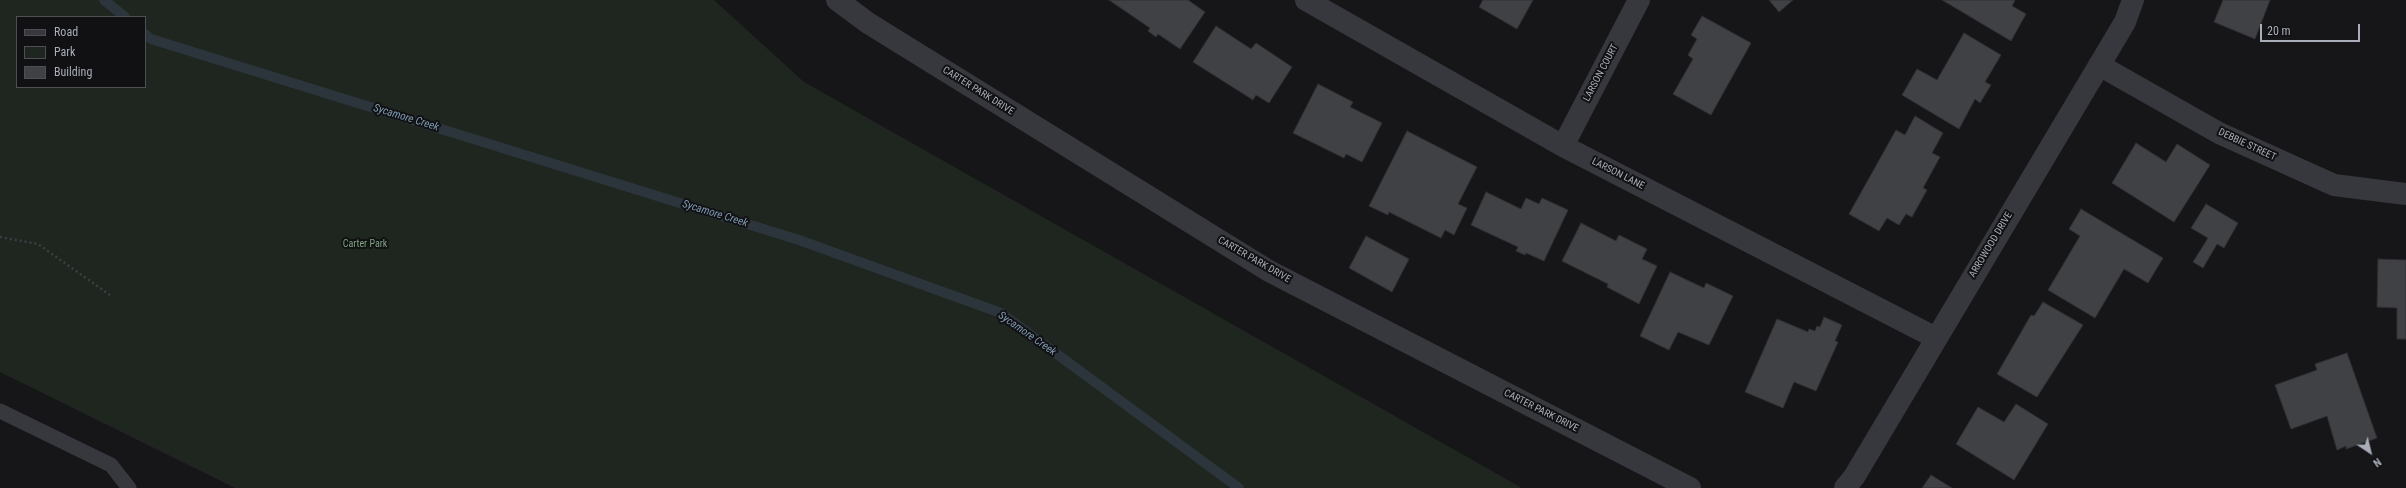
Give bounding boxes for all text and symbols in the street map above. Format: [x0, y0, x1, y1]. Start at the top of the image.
legend [16, 16, 146, 88]
scale bar [2262, 16, 2362, 42]
text: 20 m [2267, 24, 2291, 38]
text: Road [54, 25, 78, 39]
street label: LARSON COURT [1581, 42, 1621, 104]
text: Park [54, 45, 75, 59]
street label: CARTER PARK DRIVE [940, 64, 1016, 118]
text: Building [54, 65, 92, 79]
water label: Sycamore Creek [372, 102, 440, 134]
street label: DEBBIE STREET [2216, 126, 2278, 164]
street label: LARSON LANE [1590, 156, 1646, 192]
water label: Sycamore Creek [681, 198, 749, 230]
street label: ARROWOOD DRIVE [1967, 210, 2015, 280]
street label: CARTER PARK DRIVE [1216, 234, 1292, 286]
park label: Carter Park [343, 238, 387, 250]
water label: Sycamore Creek [995, 309, 1059, 359]
street label: CARTER PARK DRIVE [1502, 387, 1580, 435]
north arrow [2350, 432, 2390, 472]
text: N [2371, 455, 2384, 469]

